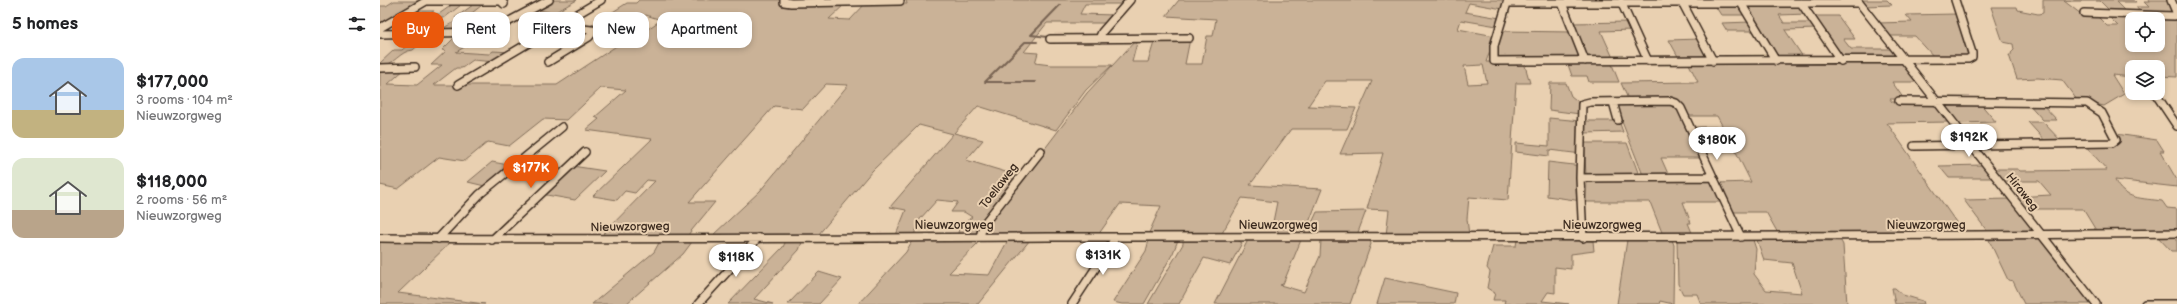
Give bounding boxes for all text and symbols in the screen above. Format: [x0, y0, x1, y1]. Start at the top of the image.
chip: Buy [392, 12, 444, 48]
chip: Rent [452, 12, 510, 48]
chip: Filters [518, 12, 585, 48]
chip: New [593, 12, 649, 48]
chip: Apartment [657, 12, 752, 48]
map controls [2125, 12, 2165, 100]
button: locate [2125, 12, 2165, 52]
icon: filters [346, 13, 368, 35]
text: 5 homes [12, 14, 78, 34]
button: layers [2125, 60, 2165, 100]
text: $177,000 [136, 72, 209, 92]
icon: home [44, 74, 92, 122]
text: 3 rooms · 104 m² [136, 92, 233, 108]
text: Nieuwzorgweg [136, 108, 222, 124]
pin: $192K [1941, 124, 1997, 158]
pin: $180K [1689, 127, 1745, 161]
text: $192K [1950, 129, 1988, 145]
text: $180K [1698, 132, 1736, 148]
pin: $177K [503, 155, 559, 189]
text: $177K [512, 160, 550, 176]
street label: Toellaweg [976, 160, 1022, 212]
street label: Hiraweg [2002, 170, 2042, 214]
text: $118,000 [136, 172, 207, 192]
icon: home [44, 174, 92, 222]
text: 2 rooms · 56 m² [136, 192, 227, 208]
text: Nieuwzorgweg [136, 208, 222, 224]
street label: Nieuwzorgweg [914, 218, 994, 233]
street label: Nieuwzorgweg [1238, 218, 1318, 233]
street label: Nieuwzorgweg [1562, 218, 1642, 233]
street label: Nieuwzorgweg [1886, 218, 1966, 233]
street label: Nieuwzorgweg [590, 219, 670, 235]
pin: $131K [1075, 242, 1131, 276]
pin: $118K [708, 244, 764, 278]
text: $131K [1085, 247, 1121, 263]
text: $118K [718, 249, 754, 265]

